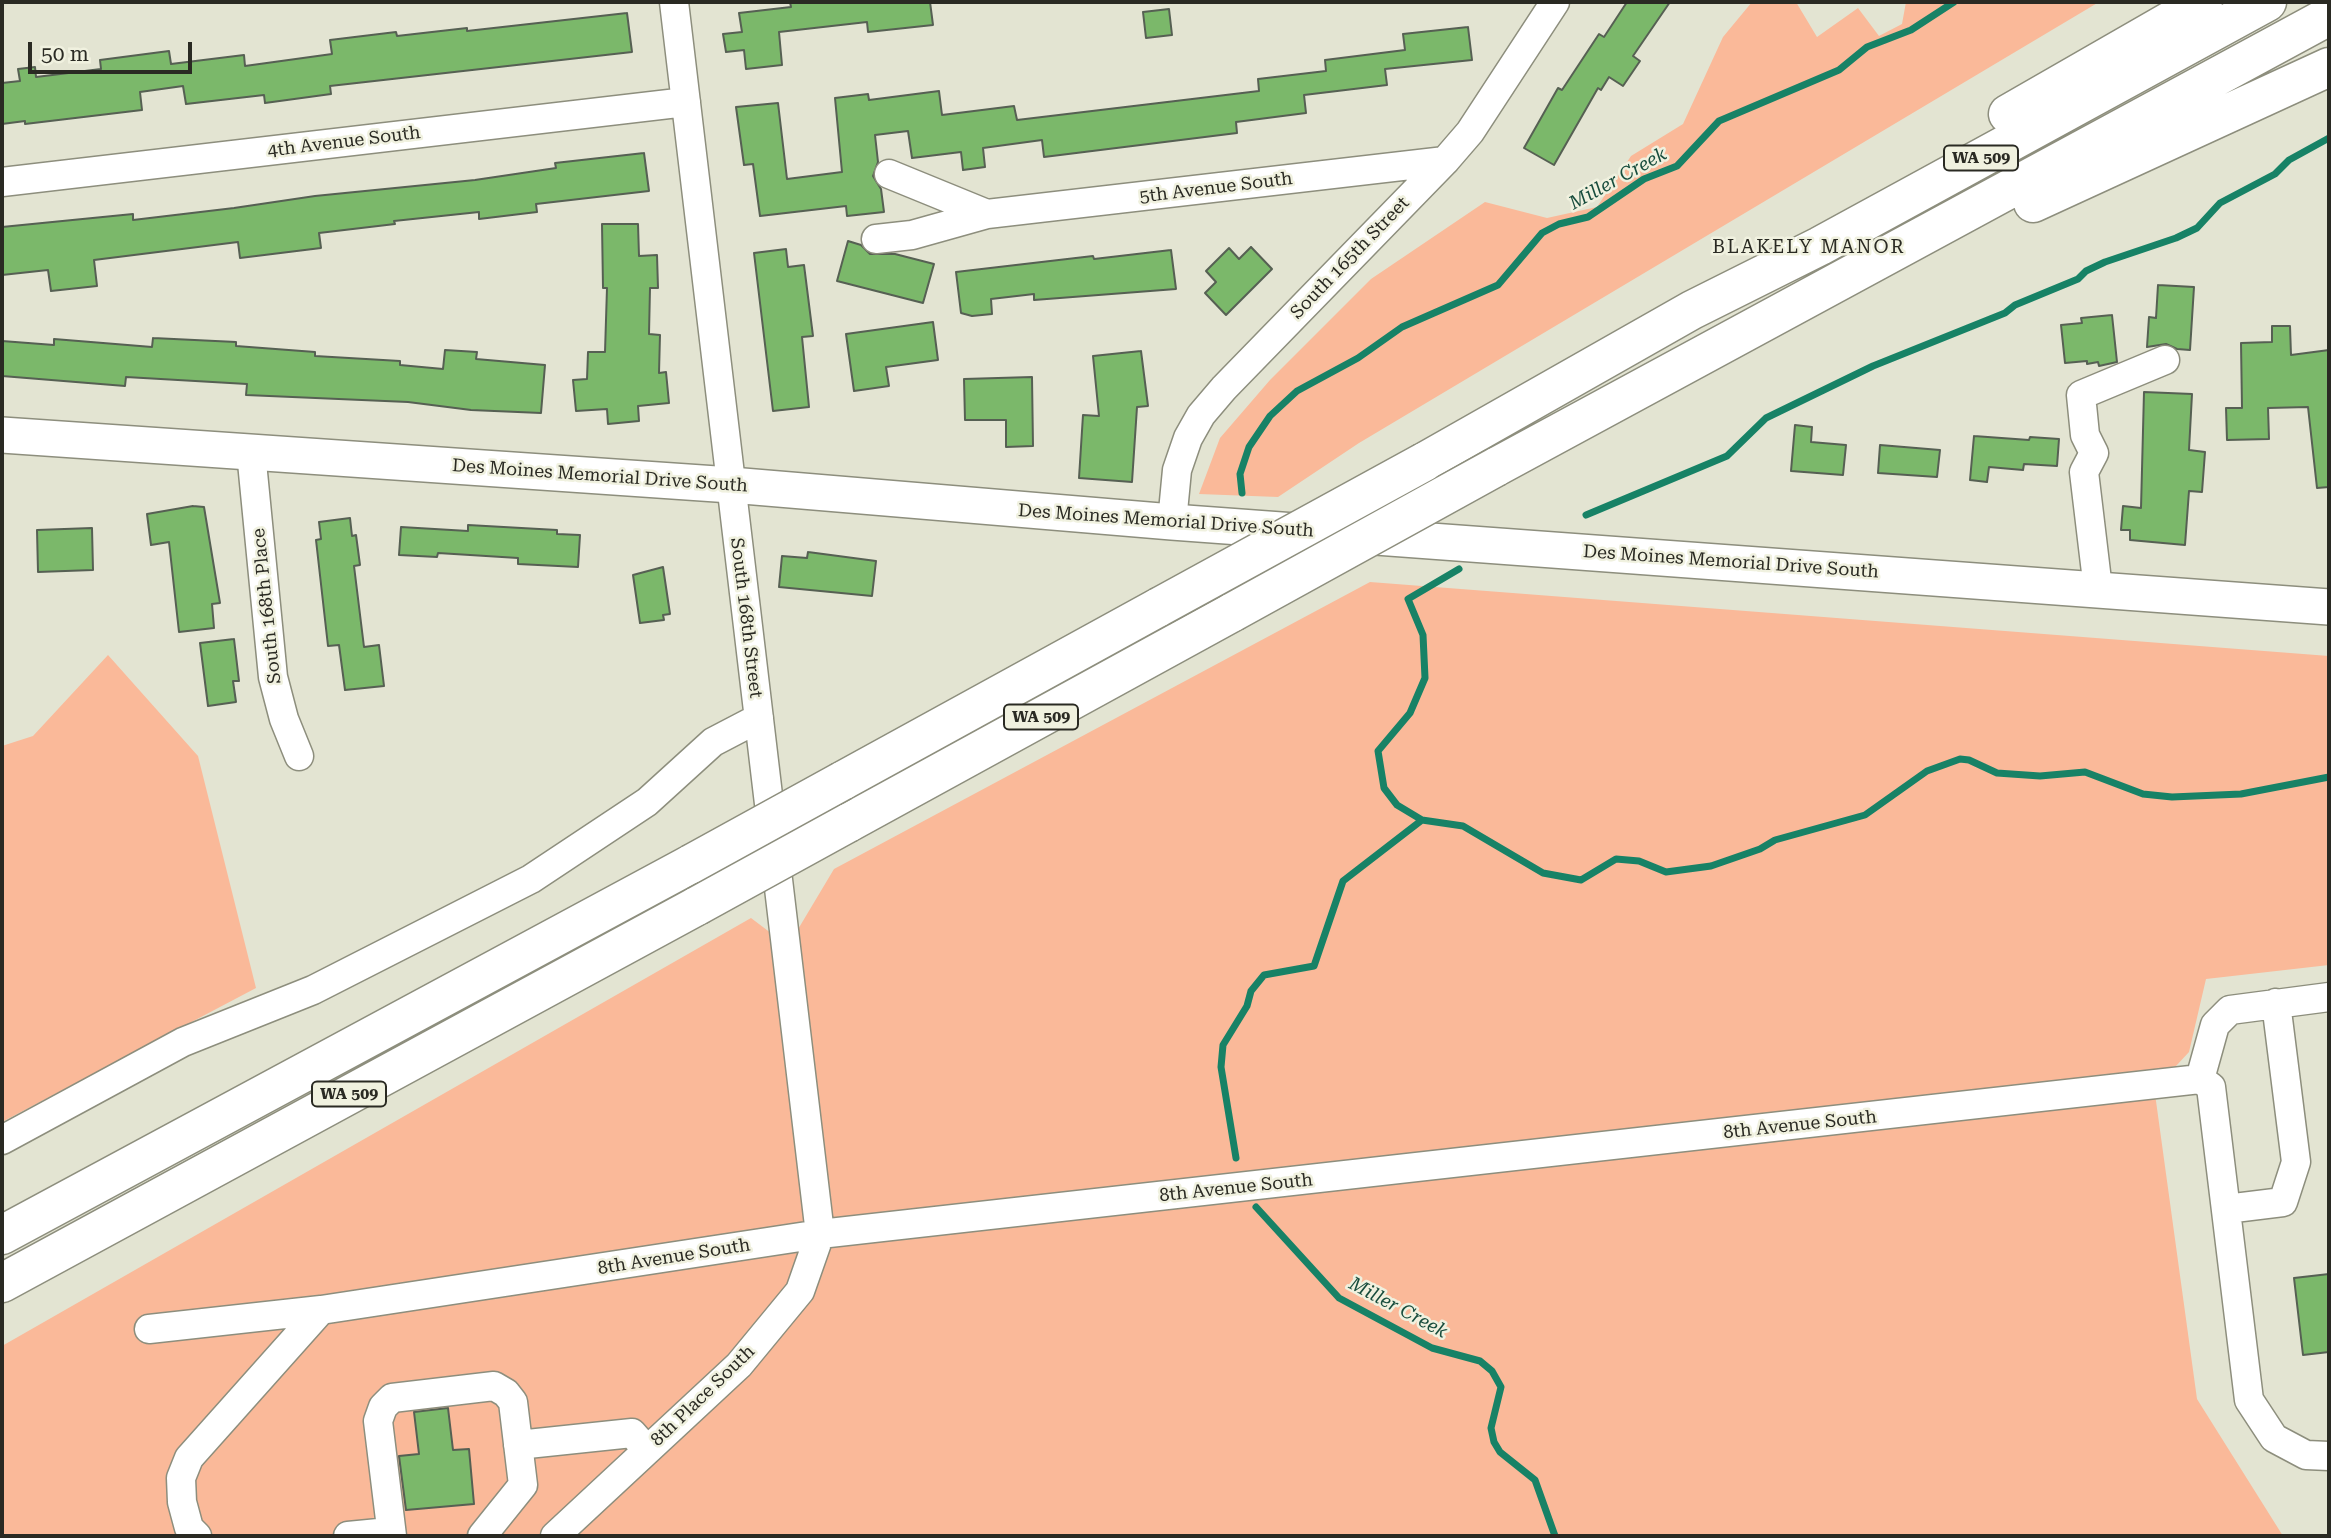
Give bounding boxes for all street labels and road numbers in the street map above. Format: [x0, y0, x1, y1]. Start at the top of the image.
street label: 4th Avenue South [266, 122, 422, 162]
road number: WA 509 [1944, 146, 2018, 170]
street label: 5th Avenue South [1138, 168, 1294, 208]
street label: South 165th Street [1286, 192, 1414, 324]
street label: Des Moines Memorial Drive South [451, 455, 749, 497]
street label: Des Moines Memorial Drive South [1017, 500, 1315, 542]
street label: South 168th Place [248, 527, 286, 685]
street label: South 168th Street [725, 537, 767, 699]
street label: Des Moines Memorial Drive South [1582, 541, 1880, 583]
road number: WA 509 [1004, 704, 1078, 730]
road number: WA 509 [312, 1082, 386, 1106]
street label: 8th Avenue South [1722, 1106, 1878, 1144]
street label: 8th Avenue South [1158, 1169, 1314, 1207]
street label: 8th Avenue South [596, 1234, 752, 1280]
street label: 8th Place South [647, 1341, 759, 1451]

